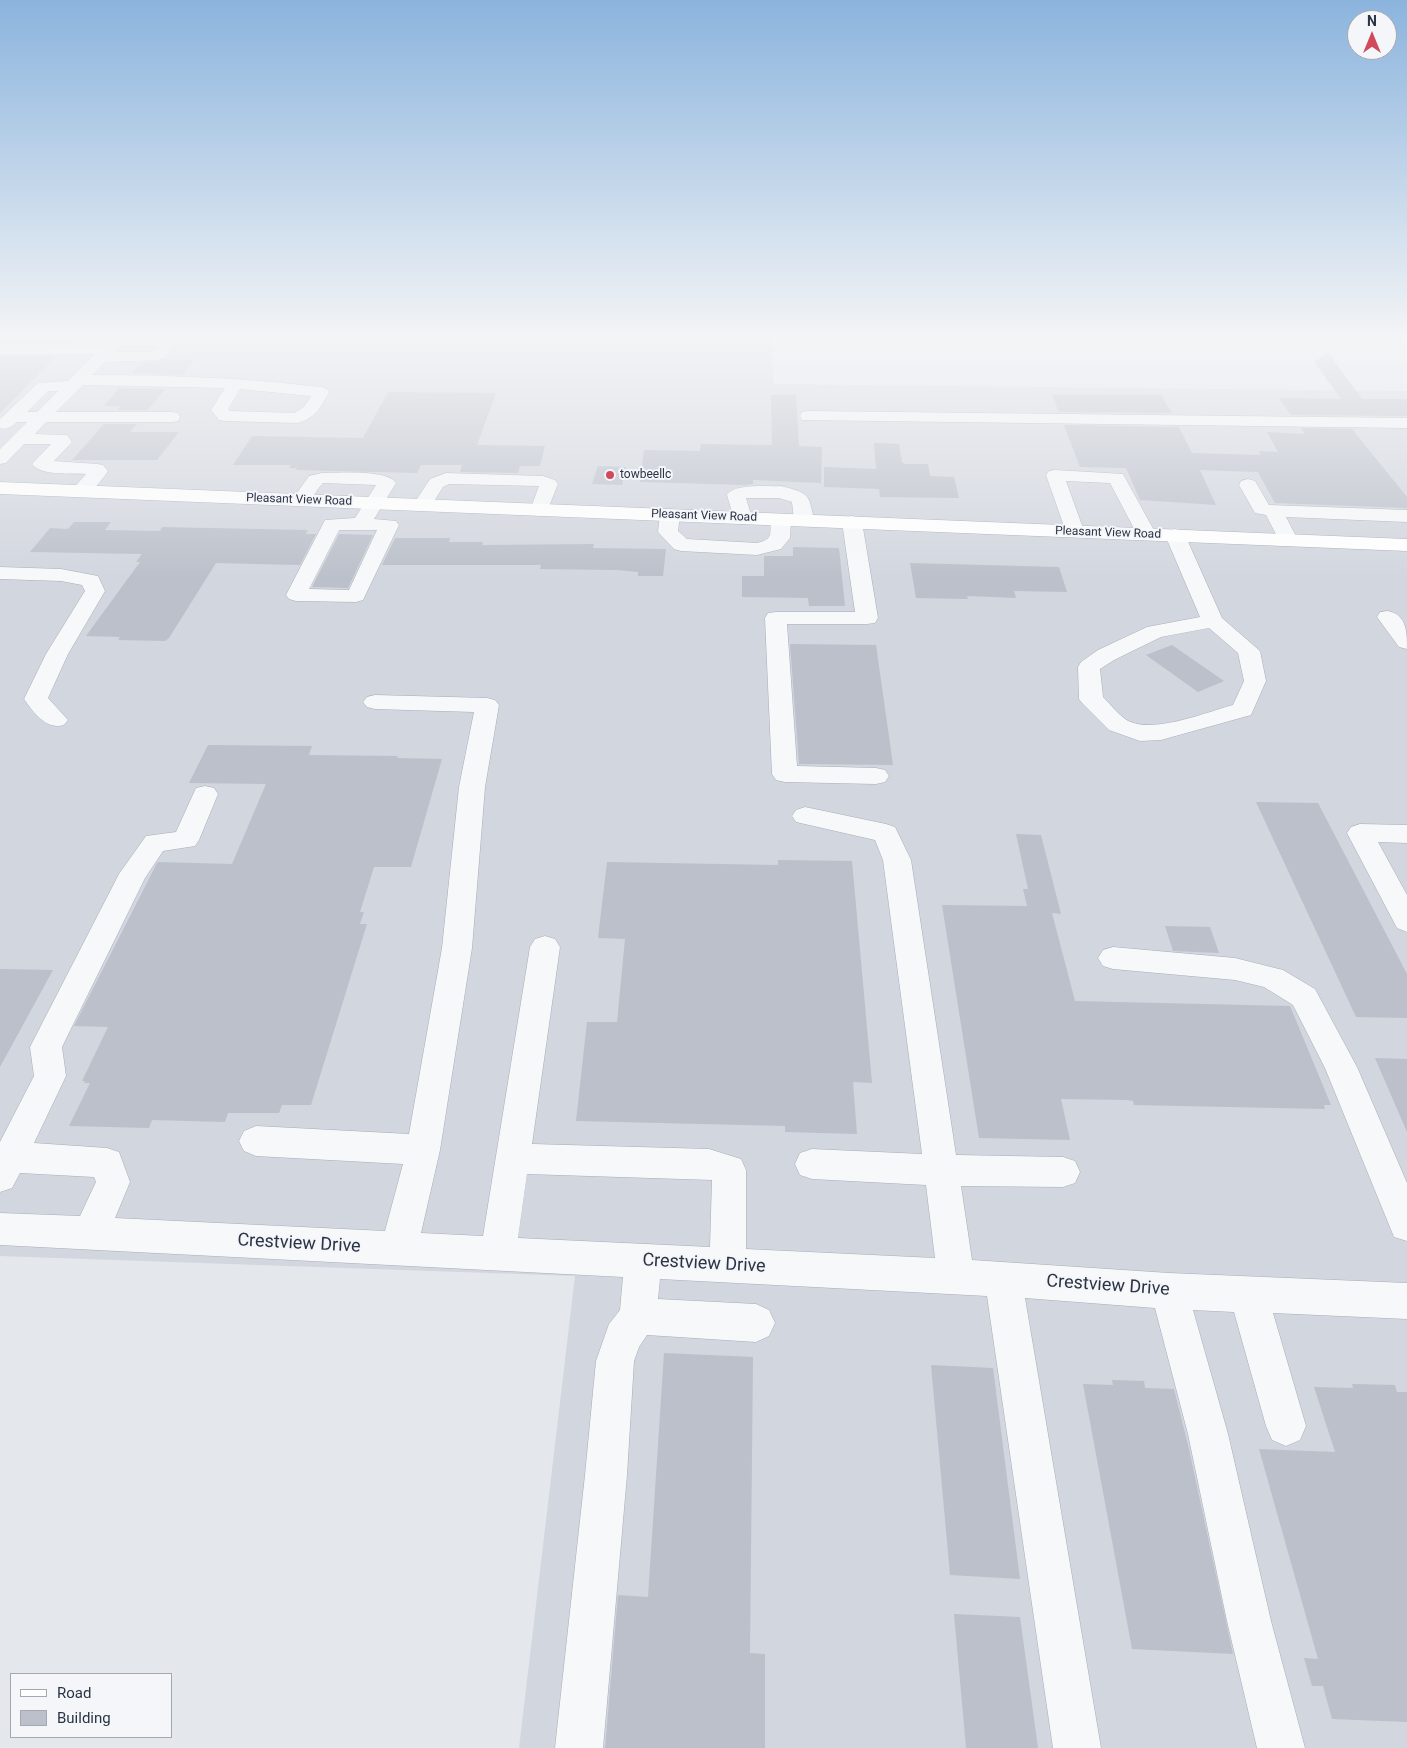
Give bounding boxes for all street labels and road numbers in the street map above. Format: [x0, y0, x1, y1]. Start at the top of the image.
street label: Pleasant View Road [246, 491, 352, 509]
street label: Pleasant View Road [651, 507, 757, 525]
street label: Pleasant View Road [1055, 524, 1161, 542]
street label: Crestview Drive [237, 1230, 361, 1258]
street label: Crestview Drive [642, 1250, 766, 1278]
street label: Crestview Drive [1046, 1271, 1170, 1301]

